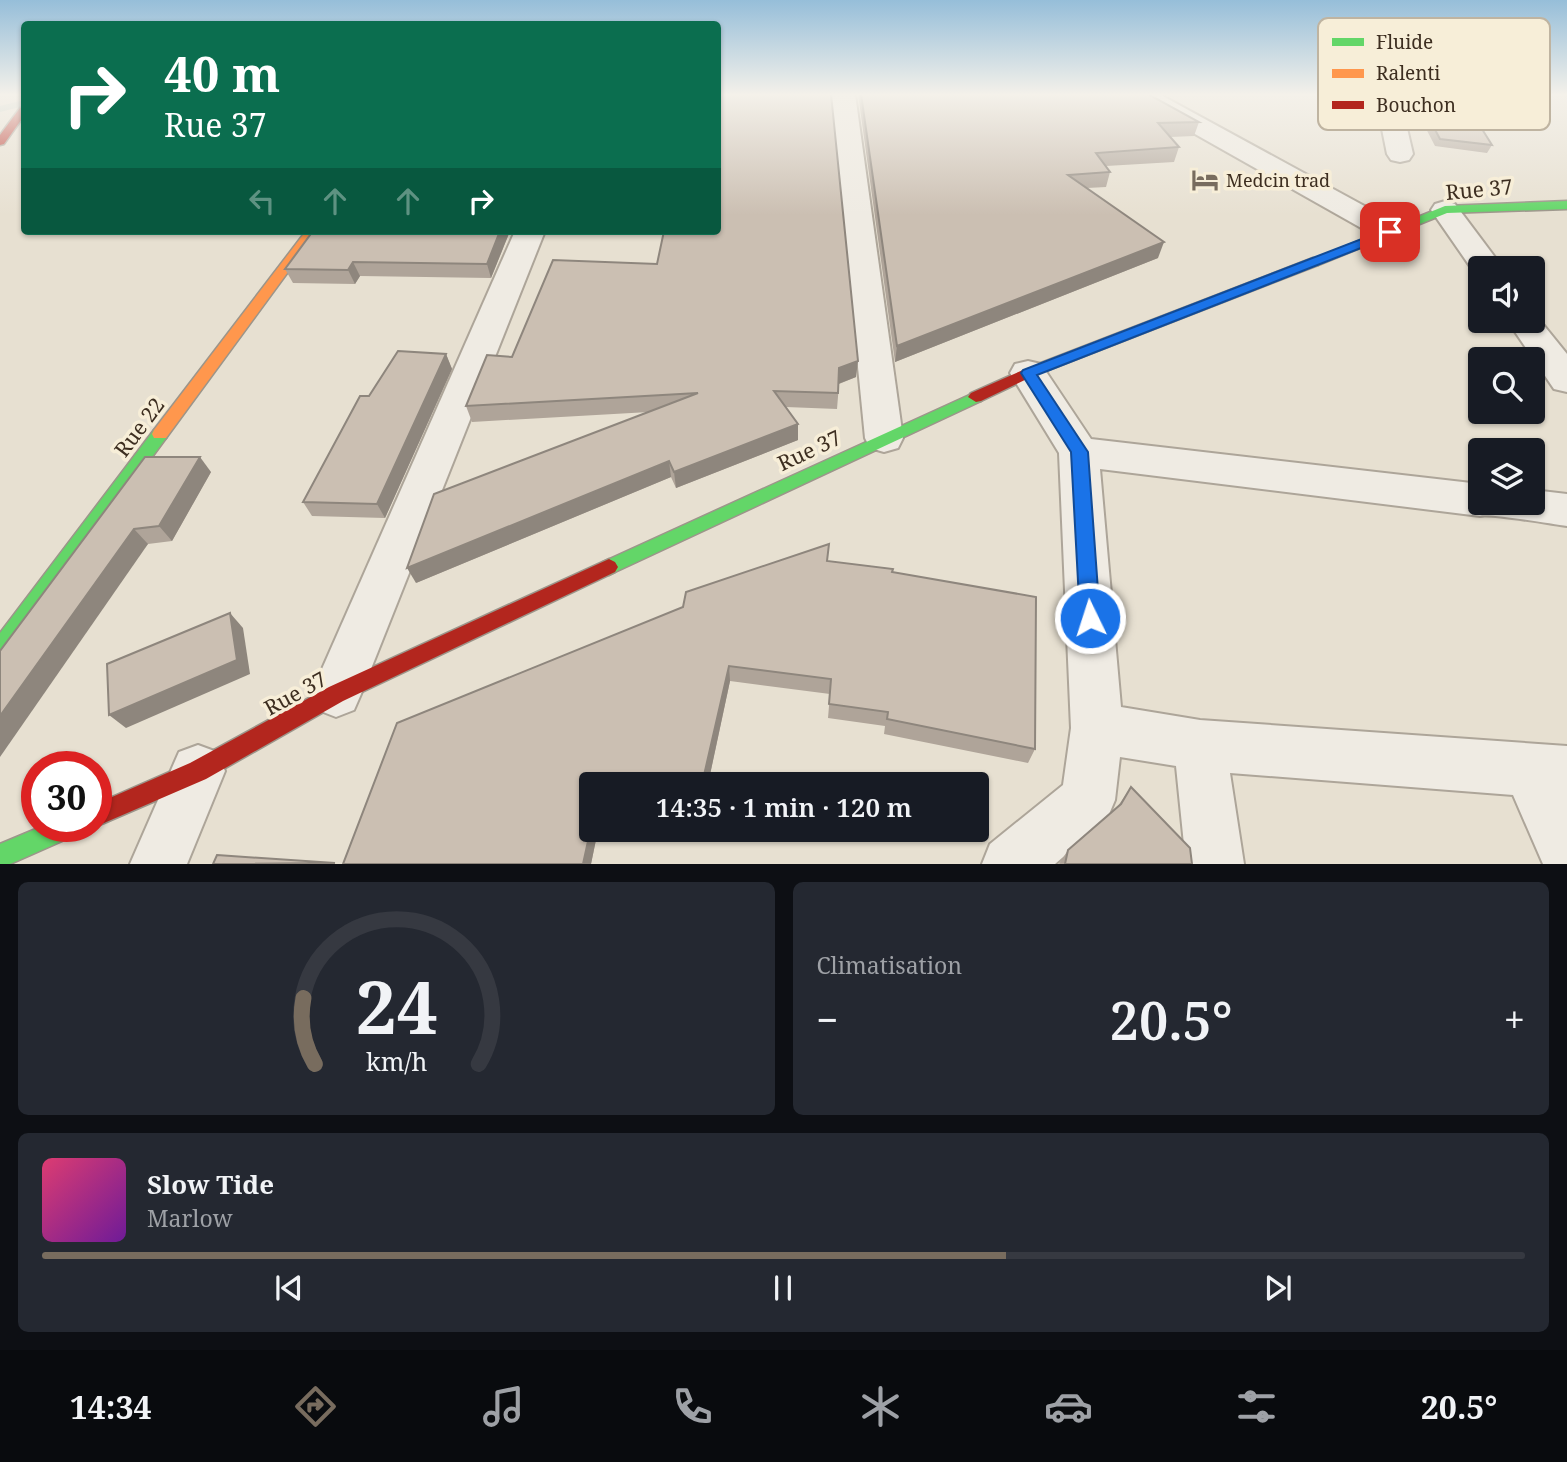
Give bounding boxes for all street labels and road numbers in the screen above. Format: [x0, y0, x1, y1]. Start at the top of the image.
street label: Rue 37 [1444, 172, 1514, 206]
street label: Rue 22 [108, 392, 170, 462]
street label: Rue 37 [773, 423, 845, 477]
street label: Rue 37 [259, 664, 331, 722]

